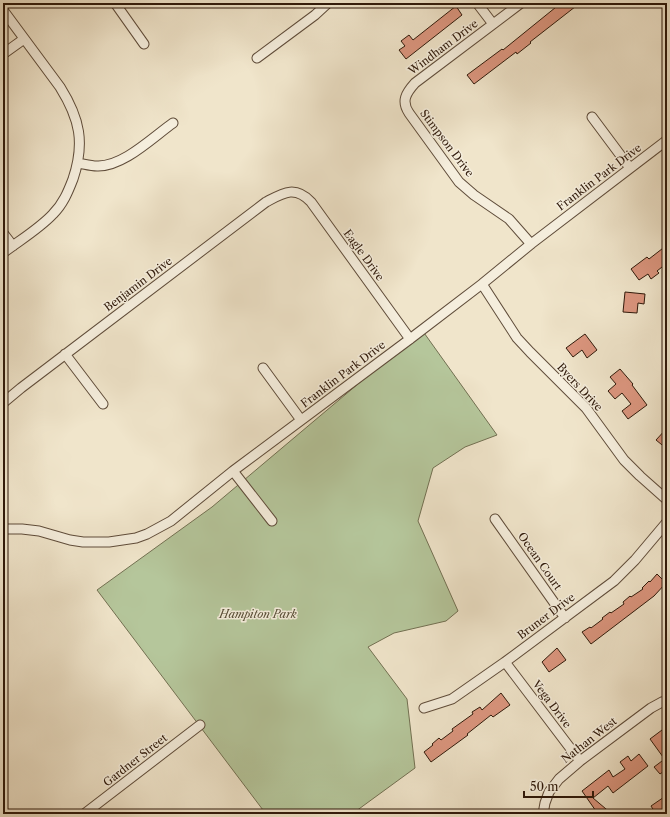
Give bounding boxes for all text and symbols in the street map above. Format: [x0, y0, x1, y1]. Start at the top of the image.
street label: Windham Drive [405, 16, 481, 78]
street label: Stimpson Drive [417, 107, 477, 179]
street label: Franklin Park Drive [554, 141, 644, 213]
street label: Eagle Drive [341, 227, 387, 283]
street label: Benjamin Drive [101, 254, 175, 314]
street label: Franklin Park Drive [298, 338, 388, 410]
street label: Byers Drive [554, 360, 606, 414]
street label: Ocean Court [515, 529, 565, 593]
street label: Bruner Drive [515, 590, 577, 642]
park label: Hampiton Park [218, 607, 297, 621]
street label: Vega Drive [529, 677, 574, 731]
street label: Nathan West [559, 714, 620, 766]
street label: Gardner Street [100, 731, 170, 789]
scale bar [524, 773, 593, 799]
text: 50 m [530, 779, 559, 794]

